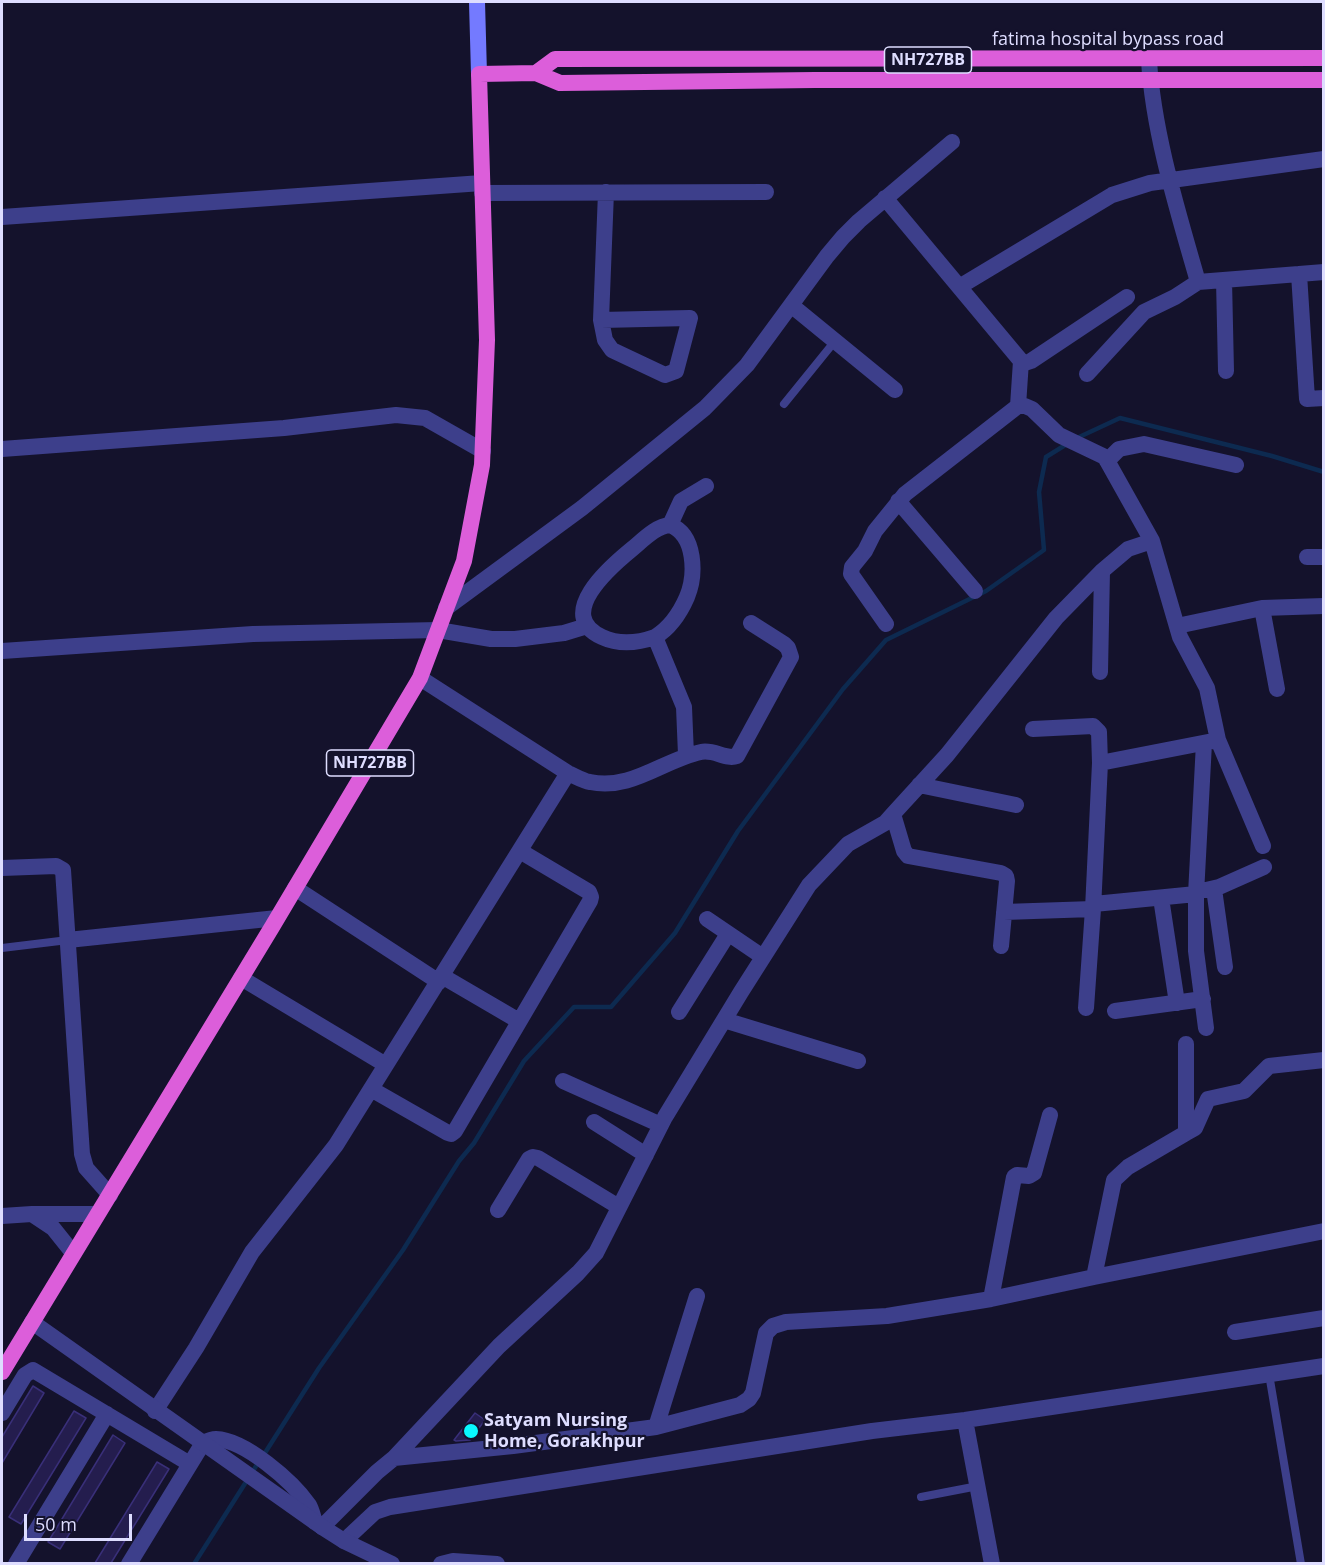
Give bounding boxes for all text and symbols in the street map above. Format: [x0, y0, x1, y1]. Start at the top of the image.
street label: fatima hospital bypass road [992, 29, 1224, 51]
road number: NH727BB [884, 47, 972, 73]
road number: NH727BB [326, 750, 413, 776]
place label: Satyam Nursing Home, Gorakhpur [484, 1410, 645, 1452]
marker: Satyam Nursing Home, Gorakhpur [462, 1422, 480, 1440]
scale bar [27, 1502, 135, 1540]
text: 50 m [35, 1512, 77, 1536]

